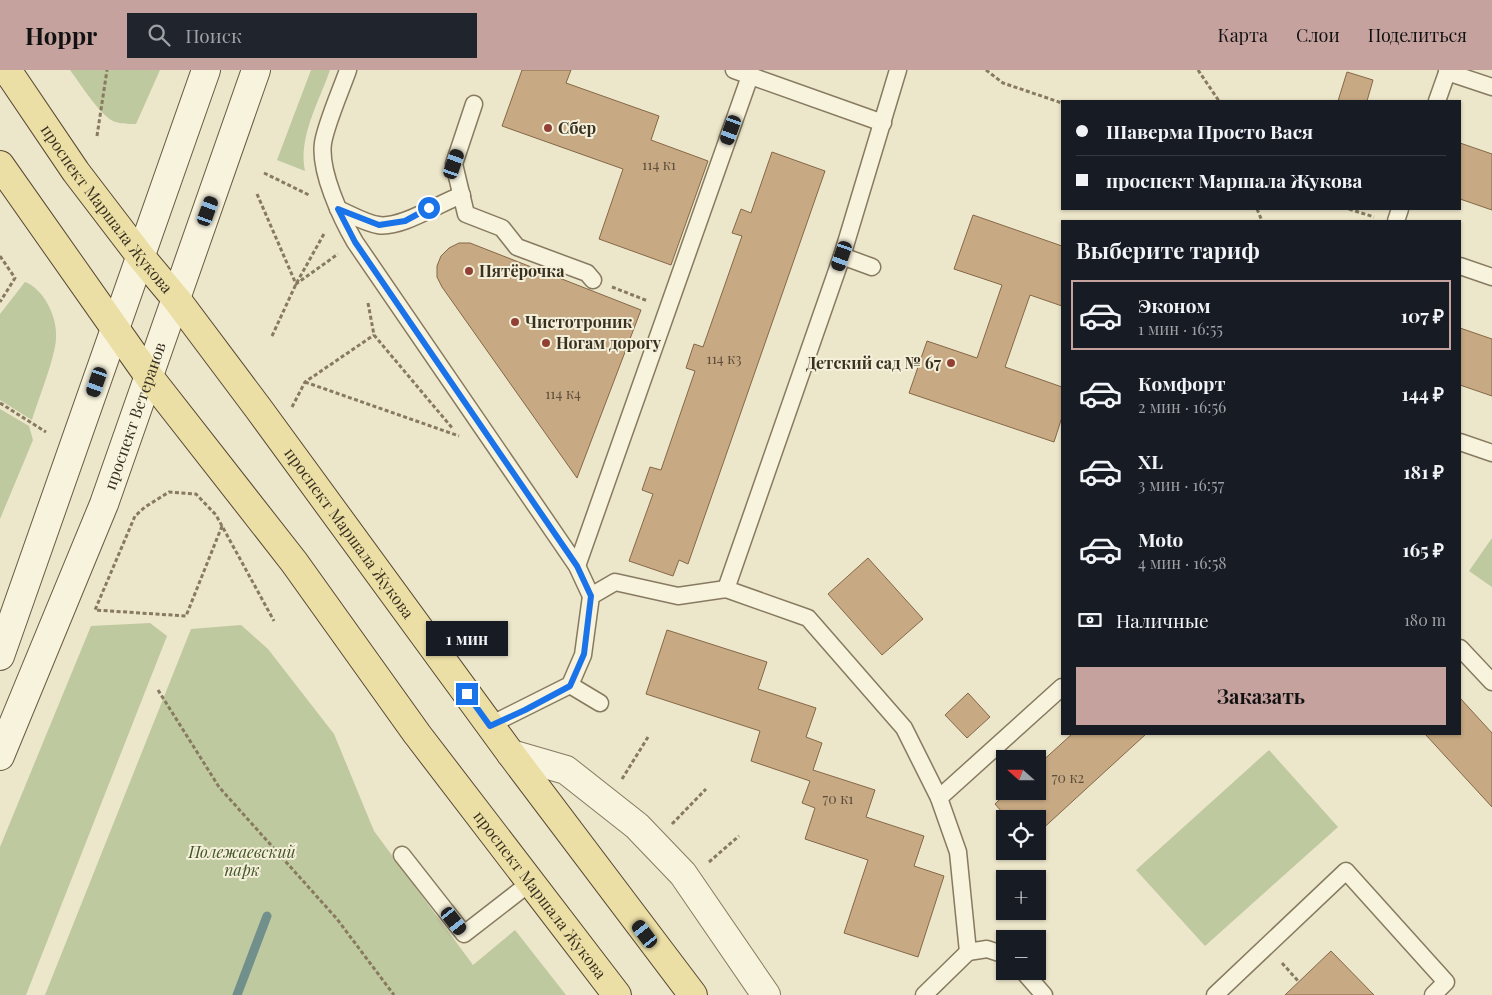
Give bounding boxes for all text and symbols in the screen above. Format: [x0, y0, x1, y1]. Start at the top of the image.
search box [127, 13, 477, 58]
text: Hoppr [25, 19, 97, 51]
icon: search [145, 21, 173, 49]
text: Поиск [185, 22, 242, 48]
text: Карта [1217, 23, 1268, 47]
text: Слои [1296, 23, 1340, 47]
text: Поделиться [1368, 23, 1467, 47]
car [718, 113, 743, 147]
place label: Сбер [558, 117, 596, 138]
text: Шаверма Просто Вася [1106, 118, 1313, 144]
street label: проспект Маршала Жукова [37, 120, 178, 297]
marker: Сбер [542, 122, 554, 134]
car [442, 147, 465, 181]
house number: 114 к1 [642, 155, 676, 174]
text: проспект Маршала Жукова [1106, 167, 1362, 193]
car [195, 194, 220, 228]
route start [418, 197, 440, 219]
text: Выберите тариф [1076, 235, 1260, 265]
car [830, 239, 853, 273]
place label: Пятёрочка [479, 260, 565, 281]
marker: Пятёрочка [463, 265, 475, 277]
text: Эконом [1138, 292, 1211, 318]
icon: car [1078, 293, 1123, 338]
text: 107 ₽ [1401, 302, 1444, 328]
place label: Чистотроник [525, 311, 632, 332]
marker: Чистотроник [509, 316, 521, 328]
text: 1 мин · 16:55 [1138, 318, 1223, 339]
place label: Ногам дорогу [556, 332, 662, 353]
marker: Ногам дорогу [540, 337, 552, 349]
street label: проспект Ветеранов [99, 339, 170, 492]
house number: 114 к3 [706, 349, 742, 368]
place label: Детский сад № 67 [806, 352, 942, 373]
marker: Детский сад № 67 [945, 357, 957, 369]
car [85, 365, 108, 399]
text: Комфорт [1138, 370, 1226, 396]
icon: car [1078, 371, 1123, 416]
text: 144 ₽ [1401, 380, 1444, 406]
house number: 114 к4 [545, 384, 581, 403]
text: 2 мин · 16:56 [1138, 396, 1226, 417]
street label: проспект Маршала Жукова [280, 443, 419, 622]
text: XL [1138, 448, 1163, 474]
icon: car [1078, 449, 1123, 494]
text: 181 ₽ [1403, 458, 1444, 484]
text: 3 мин · 16:57 [1138, 474, 1224, 495]
text: Moto [1138, 526, 1183, 552]
icon: car [1078, 527, 1123, 572]
text: 165 ₽ [1402, 536, 1444, 562]
text: 4 мин · 16:58 [1138, 552, 1227, 573]
icon: cash [1076, 606, 1104, 634]
text: Наличные [1116, 607, 1209, 633]
text: 180 m [1404, 609, 1446, 630]
callout: 1 мин [426, 622, 508, 656]
text: 1 мин [446, 628, 488, 649]
button: Заказать [1076, 667, 1446, 725]
route end [456, 683, 478, 705]
north arrow [996, 750, 1046, 800]
map controls [996, 750, 1046, 980]
house number: 70 к2 [1052, 768, 1084, 787]
house number: 70 к1 [823, 789, 853, 808]
street label: проспект Маршала Жукова [469, 806, 612, 983]
button: locate [996, 810, 1046, 860]
park label: Полежаевский парк [187, 841, 296, 880]
button: + [996, 870, 1046, 920]
car [438, 905, 469, 937]
car [629, 918, 660, 950]
button: − [996, 930, 1046, 980]

